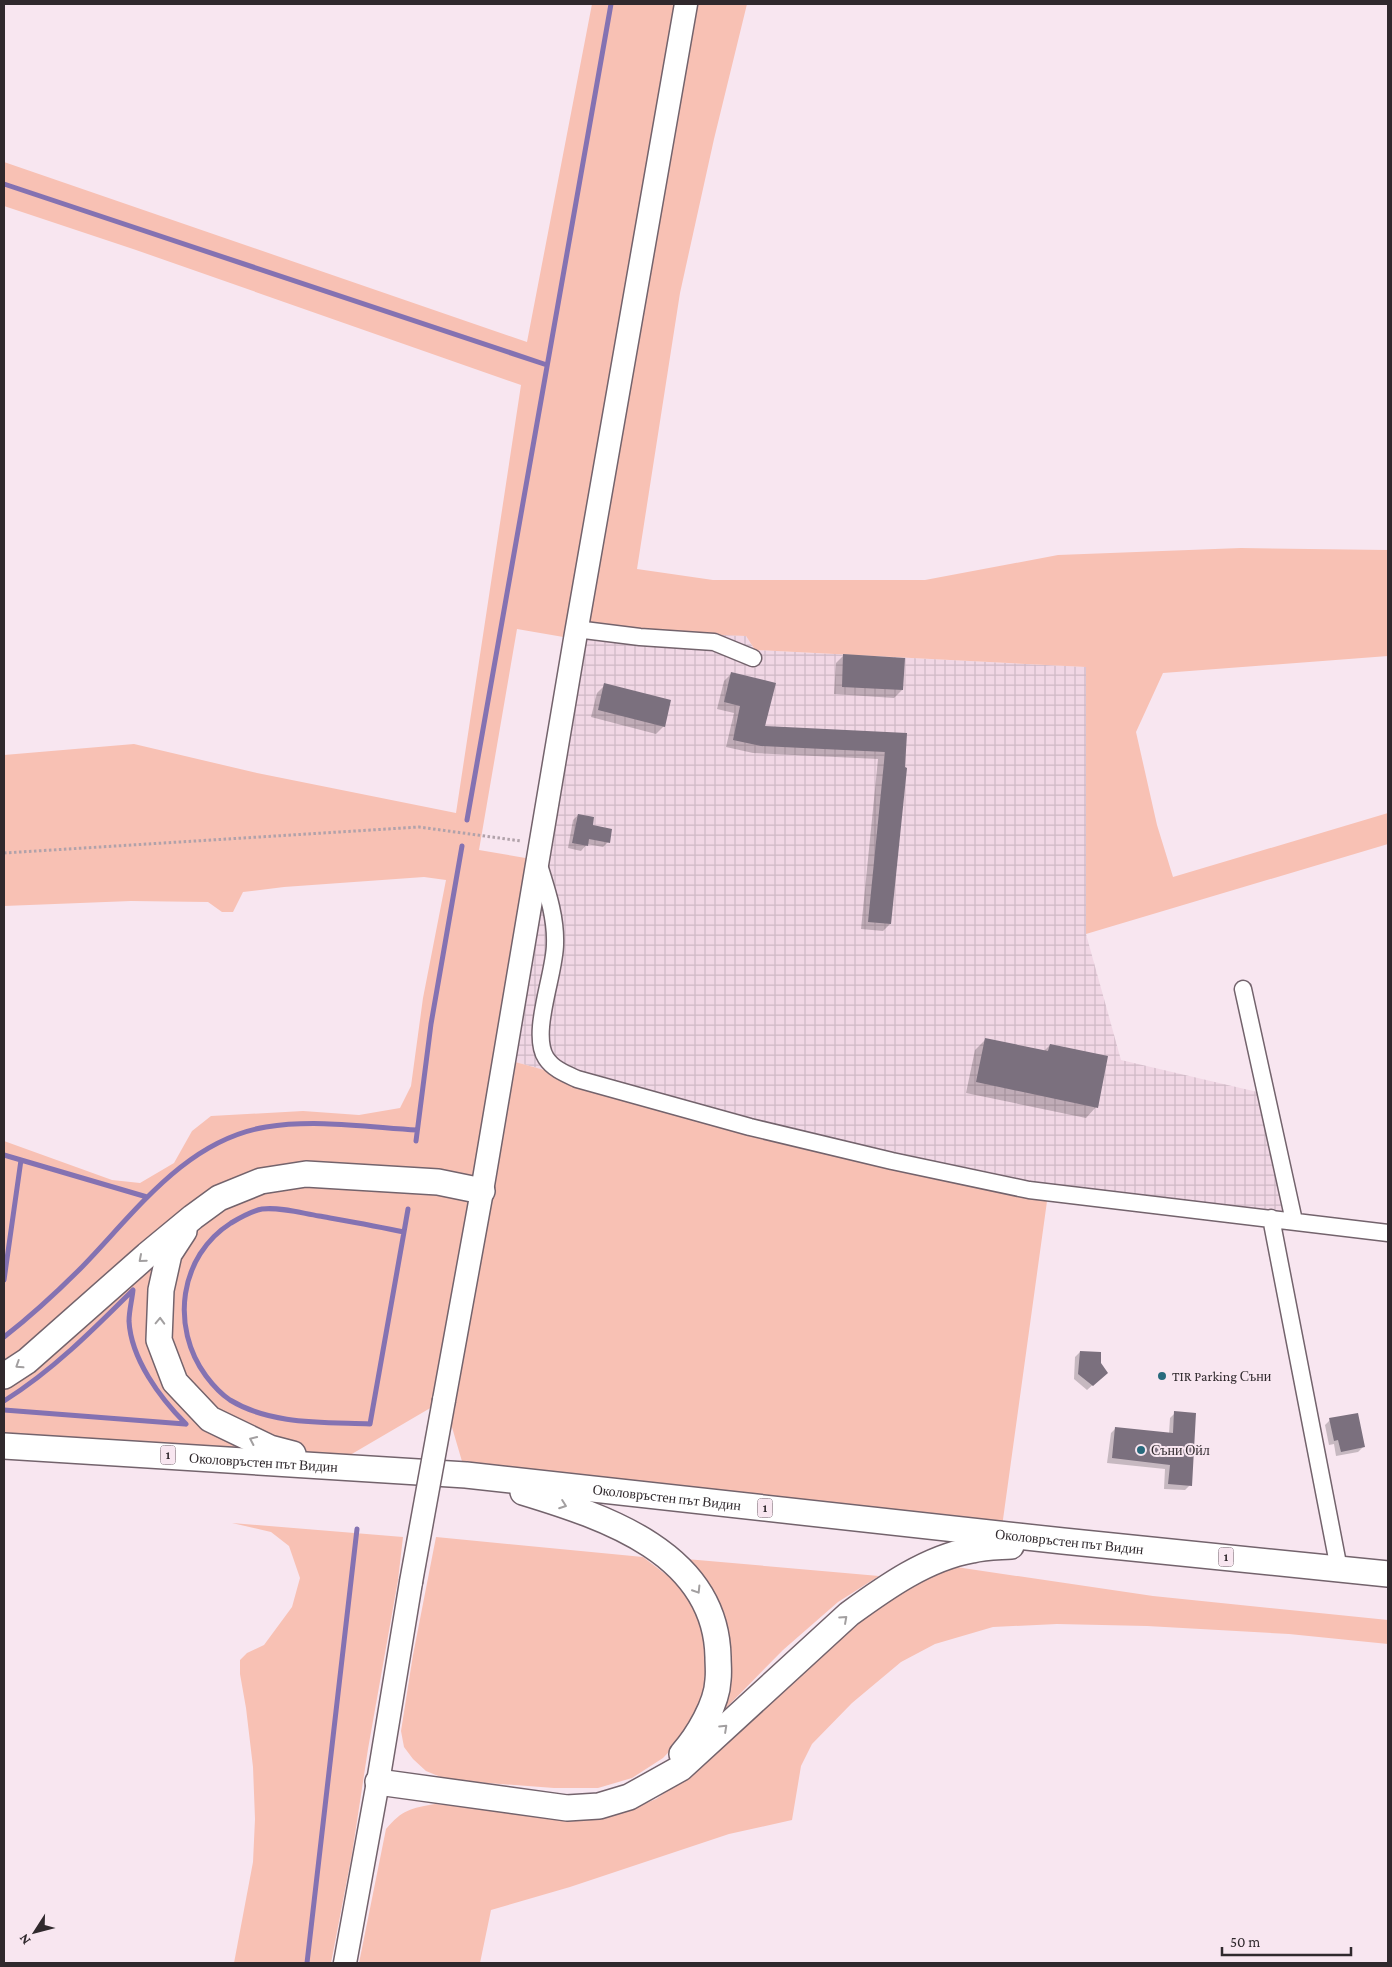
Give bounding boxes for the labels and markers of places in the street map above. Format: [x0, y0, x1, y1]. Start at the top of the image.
place label: TIR Parking Съни [1172, 1368, 1272, 1384]
marker: TIR Parking Съни [1156, 1370, 1168, 1382]
place label: Съни Ойл [1151, 1442, 1210, 1458]
marker: Съни Ойл [1135, 1444, 1147, 1456]

